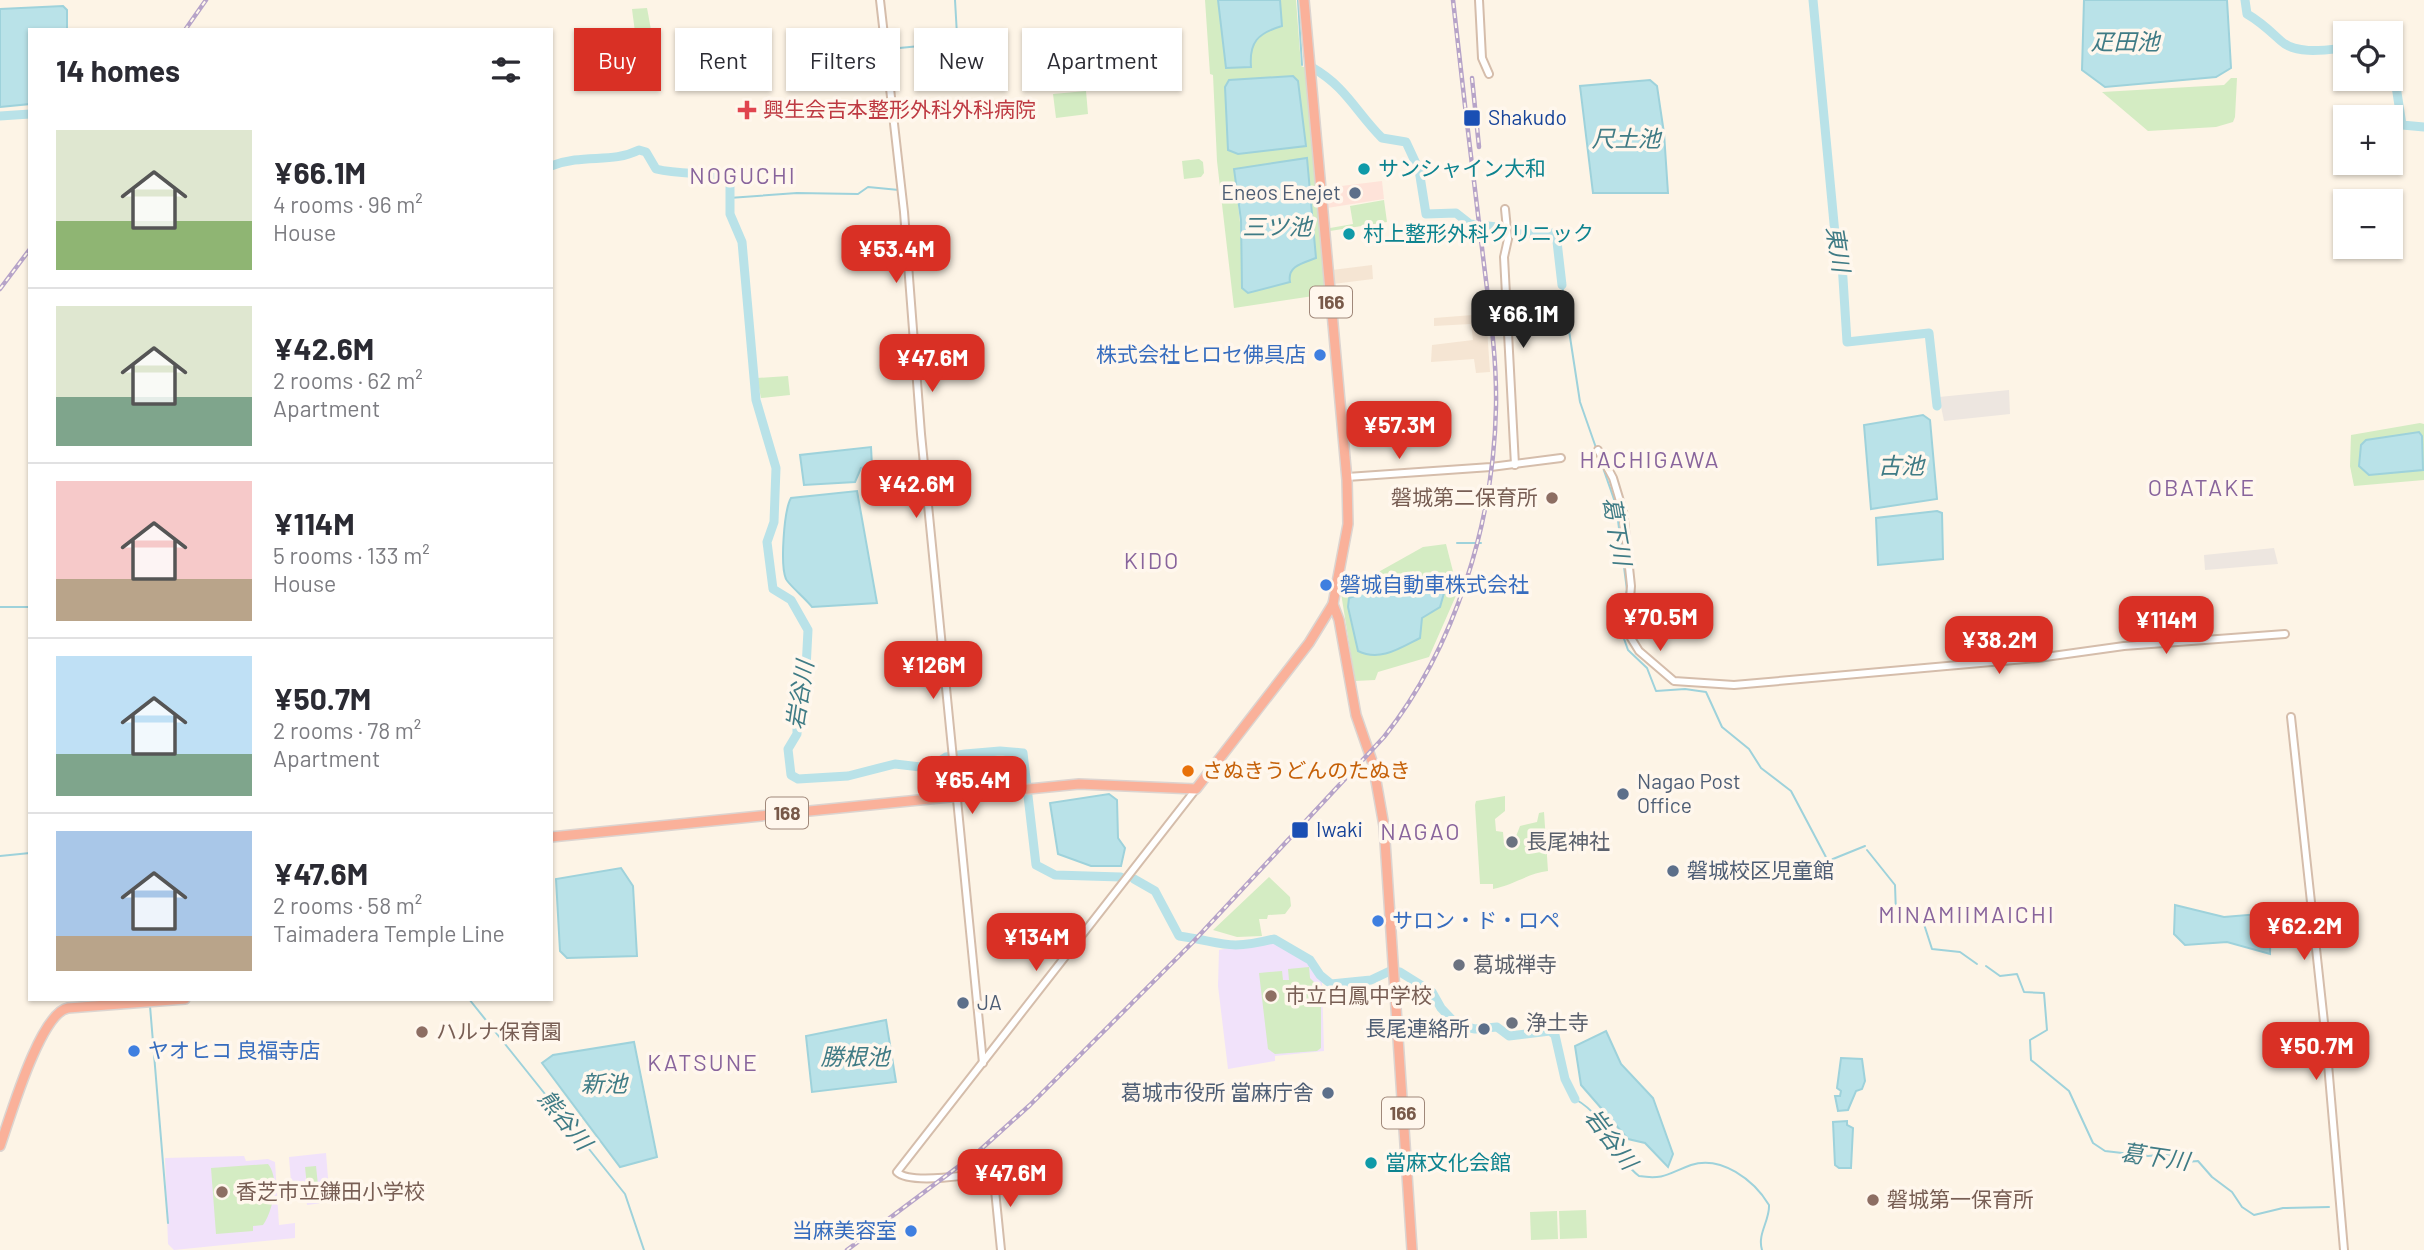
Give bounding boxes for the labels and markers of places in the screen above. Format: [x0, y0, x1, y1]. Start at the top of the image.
place label: 興生会吉本整形外科外科病院 [763, 96, 1036, 121]
marker: 興生会吉本整形外科外科病院 [737, 100, 757, 120]
place label: Shakudo [1488, 104, 1567, 129]
marker: Shakudo [1462, 108, 1482, 128]
place label: サンシャイン大和 [1378, 155, 1546, 180]
marker: サンシャイン大和 [1356, 161, 1372, 177]
place label: Eneos Enejet [1221, 179, 1341, 204]
marker: Eneos Enejet [1347, 185, 1363, 201]
place label: 村上整形外科クリニック [1363, 220, 1594, 245]
pin: ¥53.4M [839, 226, 953, 285]
marker: 村上整形外科クリニック [1341, 226, 1357, 242]
pin: ¥66.1M [1466, 290, 1580, 350]
pin: ¥47.6M [875, 334, 989, 394]
place label: 株式会社ヒロセ佛具店 [1096, 341, 1306, 366]
marker: 株式会社ヒロセ佛具店 [1312, 347, 1328, 363]
pin: ¥57.3M [1342, 402, 1456, 461]
pin: ¥42.6M [859, 461, 973, 520]
place label: 磐城第二保育所 [1391, 484, 1538, 509]
marker: 磐城第二保育所 [1544, 490, 1560, 506]
place label: 磐城自動車株式会社 [1340, 571, 1529, 596]
marker: 磐城自動車株式会社 [1318, 577, 1334, 593]
pin: ¥70.5M [1603, 594, 1717, 653]
pin: ¥114M [2117, 596, 2215, 656]
pin: ¥38.2M [1942, 616, 2056, 676]
pin: ¥126M [884, 642, 982, 701]
pin: ¥65.4M [915, 756, 1029, 816]
place label: さぬきうどんのたぬき [1202, 757, 1411, 782]
marker: さぬきうどんのたぬき [1180, 763, 1196, 779]
place label: Nagao Post Office [1637, 768, 1741, 817]
marker: Nagao Post Office [1615, 786, 1631, 802]
place label: Iwaki [1316, 816, 1363, 841]
marker: Iwaki [1290, 820, 1310, 840]
place label: 長尾神社 [1526, 828, 1610, 853]
marker: 長尾神社 [1504, 834, 1520, 850]
place label: 磐城校区児童館 [1687, 857, 1834, 882]
marker: 磐城校区児童館 [1665, 863, 1681, 879]
pin: ¥62.2M [2247, 902, 2361, 962]
place label: サロン・ド・ロペ [1392, 907, 1560, 932]
marker: サロン・ド・ロペ [1370, 913, 1386, 929]
pin: ¥134M [987, 914, 1085, 973]
place label: 葛城禅寺 [1473, 951, 1557, 976]
marker: 葛城禅寺 [1451, 957, 1467, 973]
place label: 市立白鳳中学校 [1285, 982, 1432, 1007]
marker: 市立白鳳中学校 [1263, 988, 1279, 1004]
place label: JA [977, 989, 1002, 1014]
marker: JA [955, 995, 971, 1011]
place label: 浄土寺 [1526, 1009, 1589, 1034]
place label: 長尾連絡所 [1365, 1015, 1470, 1040]
marker: 浄土寺 [1504, 1015, 1520, 1031]
place label: ハルナ保育園 [436, 1018, 562, 1043]
marker: 長尾連絡所 [1476, 1021, 1492, 1037]
pin: ¥50.7M [2259, 1023, 2373, 1082]
marker: ハルナ保育園 [414, 1024, 430, 1040]
place label: ヤオヒコ 良福寺店 [148, 1037, 320, 1062]
marker: ヤオヒコ 良福寺店 [126, 1043, 142, 1059]
place label: 葛城市役所 當麻庁舎 [1121, 1079, 1314, 1104]
marker: 葛城市役所 當麻庁舎 [1320, 1085, 1336, 1101]
place label: 當麻文化会館 [1385, 1149, 1511, 1174]
pin: ¥47.6M [953, 1150, 1067, 1209]
marker: 當麻文化会館 [1363, 1155, 1379, 1171]
place label: 香芝市立鎌田小学校 [236, 1178, 425, 1203]
marker: 香芝市立鎌田小学校 [214, 1184, 230, 1200]
place label: 磐城第一保育所 [1887, 1186, 2034, 1211]
marker: 磐城第一保育所 [1865, 1192, 1881, 1208]
place label: 当麻美容室 [792, 1217, 897, 1242]
marker: 当麻美容室 [903, 1223, 919, 1239]

